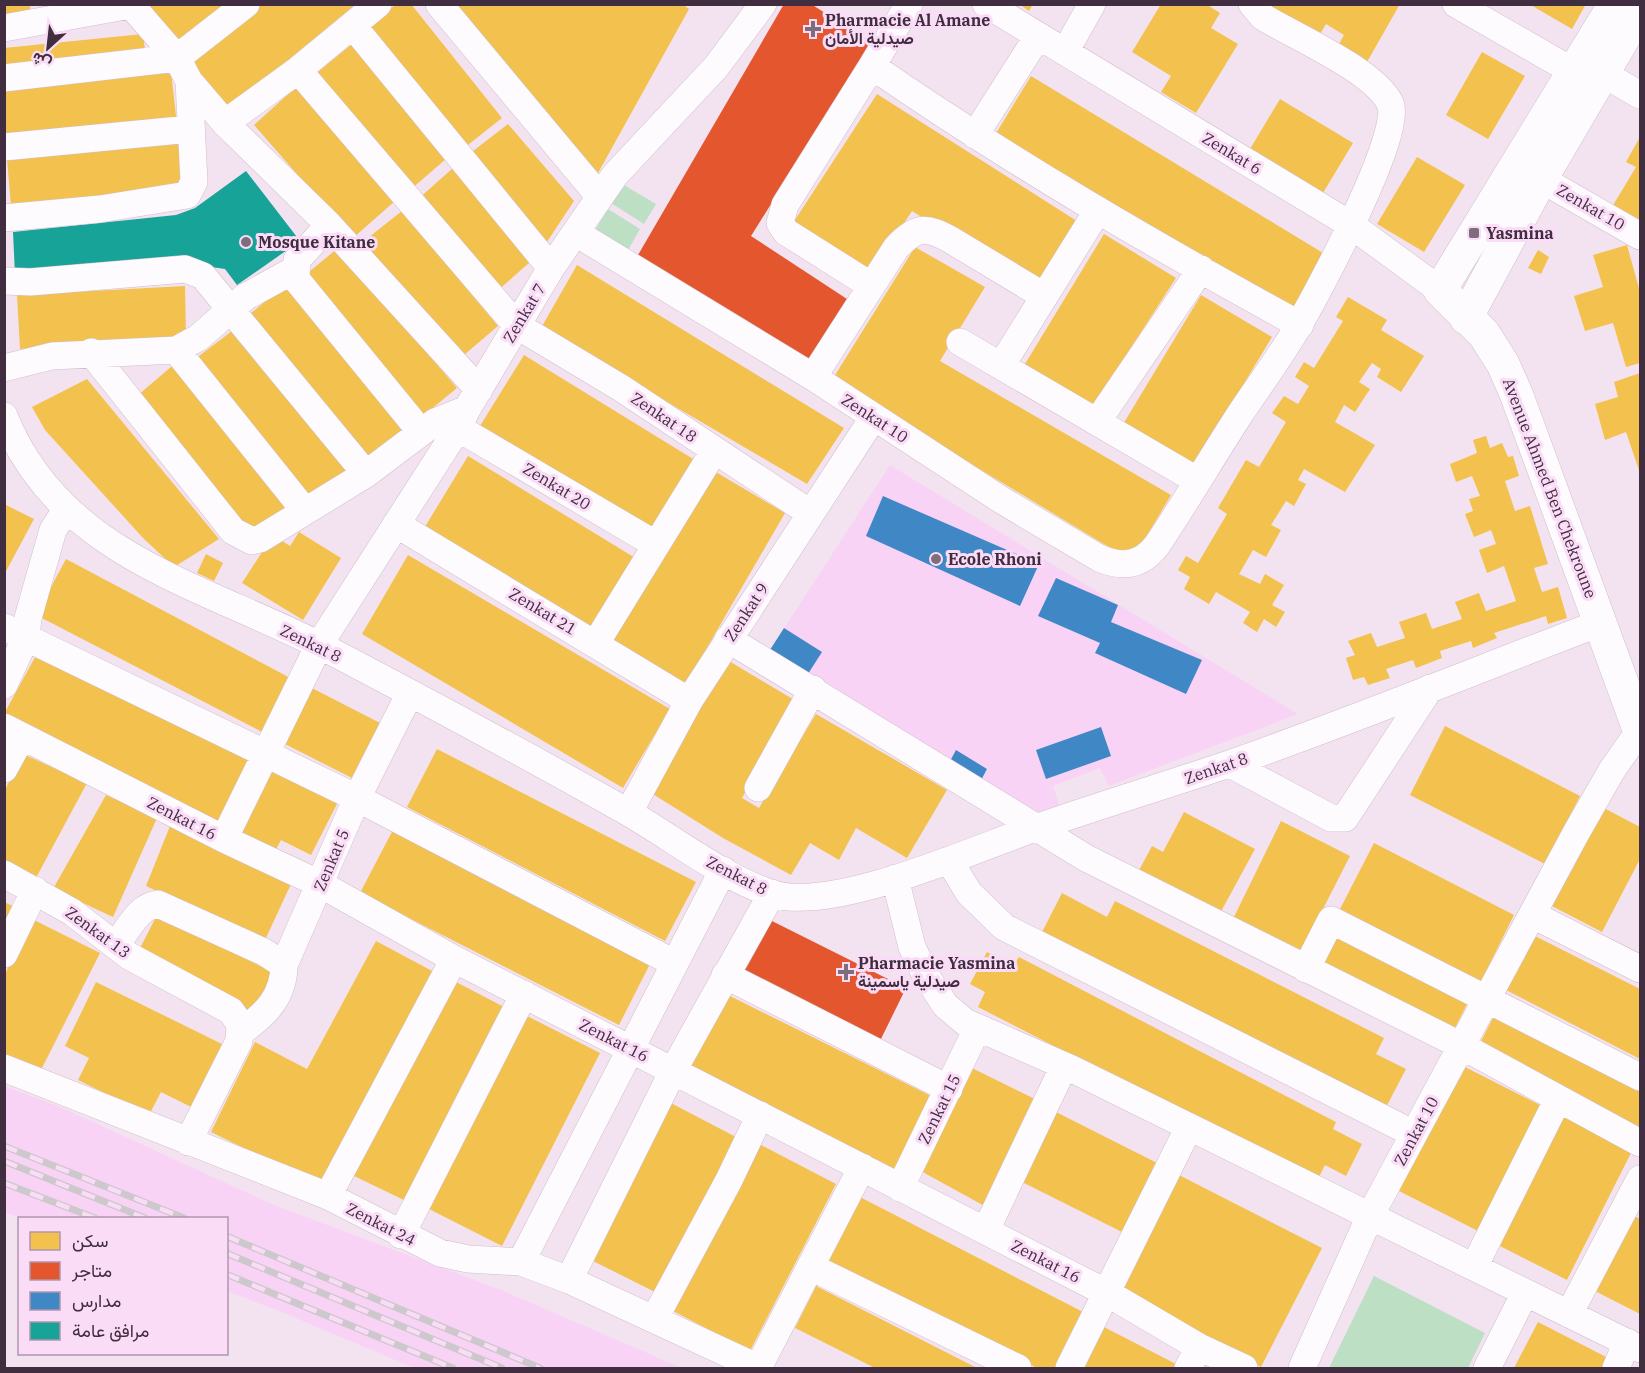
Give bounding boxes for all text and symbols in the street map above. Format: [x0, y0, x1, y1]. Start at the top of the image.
place label: Pharmacie Al Amane صيدلية الأمان [825, 10, 990, 48]
north arrow [18, 18, 78, 78]
marker: Pharmacie Al Amane صيدلية الأمان [806, 22, 820, 36]
text: ش [28, 48, 54, 75]
street label: Zenkat 6 [1199, 127, 1265, 179]
street label: Zenkat 10 [1553, 179, 1629, 235]
place label: Yasmina [1486, 223, 1554, 243]
marker: Yasmina [1467, 226, 1481, 240]
place label: Mosque Kitane [258, 232, 375, 252]
marker: Mosque Kitane [239, 235, 253, 249]
street label: Zenkat 7 [498, 280, 550, 346]
street label: Avenue Ahmed Ben Chekroune [1499, 375, 1601, 601]
street label: Zenkat 18 [627, 388, 701, 446]
street label: Zenkat 10 [838, 389, 912, 447]
street label: Zenkat 20 [520, 458, 594, 514]
place label: Ecole Rhoni [948, 549, 1042, 569]
marker: Ecole Rhoni [929, 552, 943, 566]
street label: Zenkat 9 [720, 579, 772, 645]
street label: Zenkat 21 [506, 583, 580, 639]
street label: Zenkat 8 [277, 620, 345, 666]
street label: Zenkat 8 [1182, 748, 1250, 788]
street label: Zenkat 16 [144, 792, 220, 844]
street label: Zenkat 5 [309, 826, 353, 894]
street label: Zenkat 8 [703, 851, 771, 899]
street label: Zenkat 13 [62, 902, 134, 962]
place label: Pharmacie Yasmina صيدلية ياسمينة [858, 953, 1015, 991]
marker: Pharmacie Yasmina صيدلية ياسمينة [839, 965, 853, 979]
street label: Zenkat 16 [576, 1014, 652, 1066]
street label: Zenkat 15 [913, 1071, 965, 1147]
street label: Zenkat 10 [1389, 1093, 1443, 1169]
street label: Zenkat 24 [343, 1198, 419, 1250]
legend [18, 1217, 228, 1355]
text: سكن [72, 1229, 108, 1252]
street label: Zenkat 16 [1008, 1235, 1084, 1287]
text: متاجر [71, 1259, 112, 1282]
text: مدارس [72, 1289, 121, 1312]
text: مرافق عامة [72, 1319, 149, 1342]

